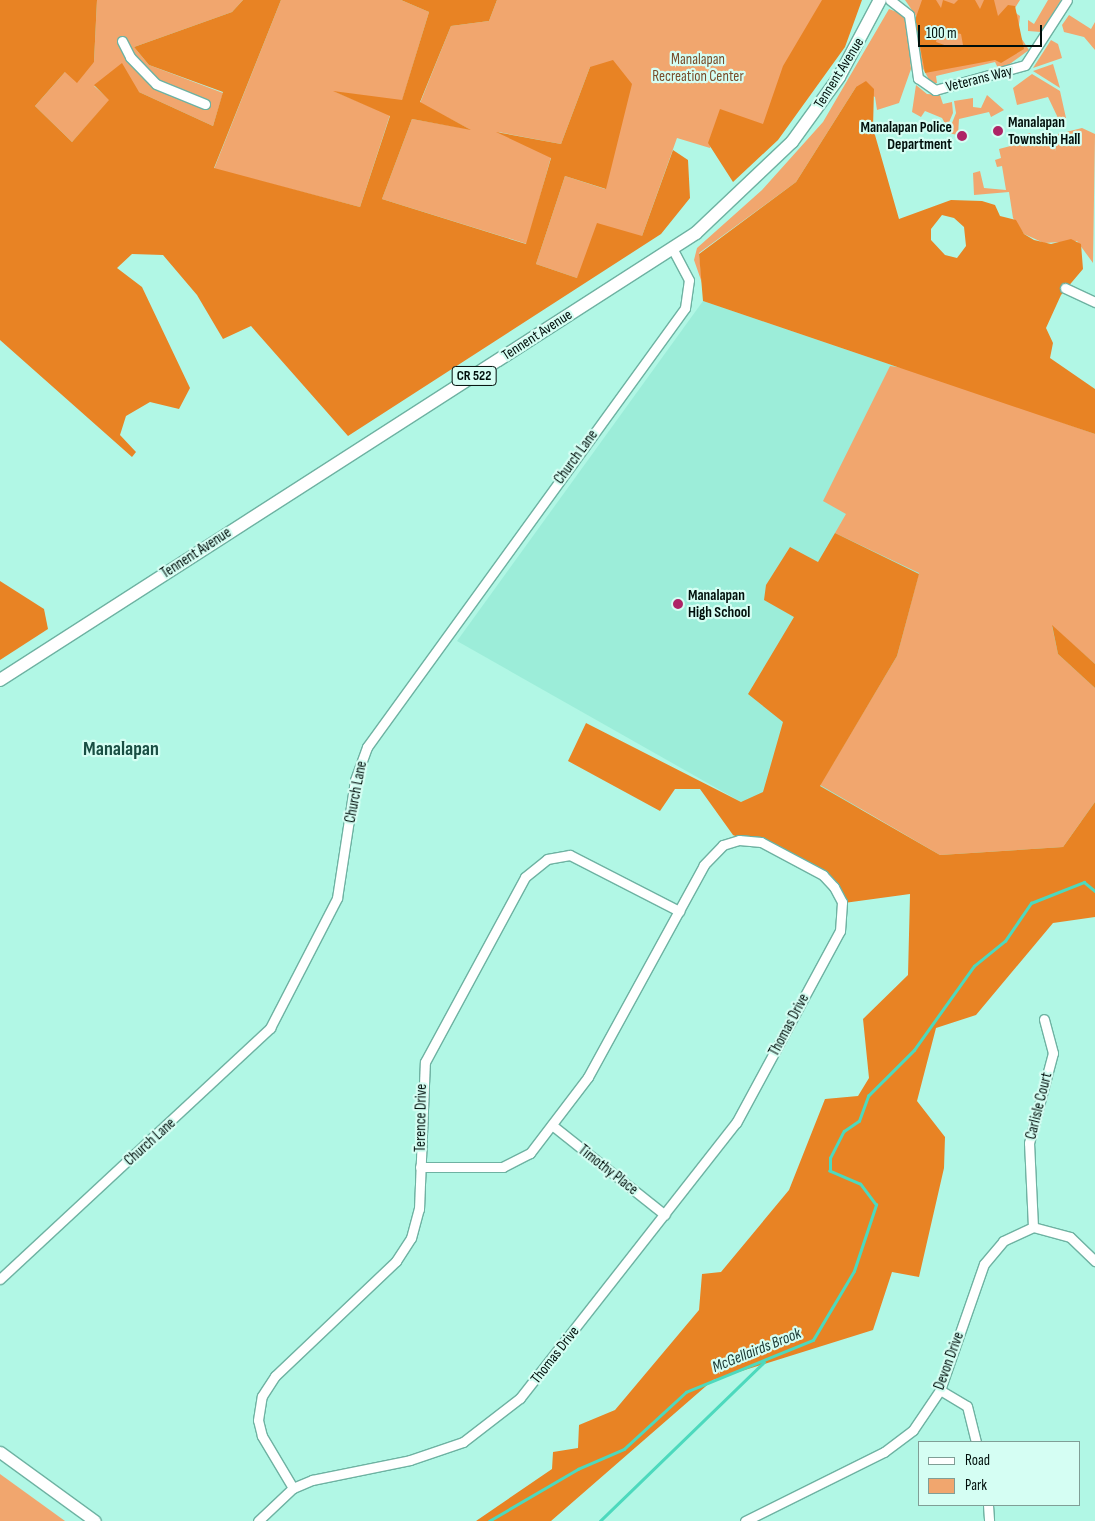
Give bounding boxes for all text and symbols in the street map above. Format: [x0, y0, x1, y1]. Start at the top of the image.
scale bar [920, 15, 1044, 47]
text: 100 m [926, 24, 957, 43]
street label: Tennent Avenue [810, 34, 868, 112]
park label: Manalapan Recreation Center [652, 50, 744, 85]
street label: Veterans Way [944, 62, 1014, 96]
place label: Manalapan Township Hall [1008, 113, 1080, 148]
place label: Manalapan Police Department [860, 118, 952, 153]
marker: Manalapan Township Hall [992, 125, 1004, 137]
marker: Manalapan Police Department [956, 130, 968, 142]
street label: Tennent Avenue [498, 306, 576, 364]
road number: CR 522 [452, 364, 496, 388]
street label: Church Lane [550, 426, 602, 488]
street label: Tennent Avenue [157, 524, 235, 582]
place label: Manalapan High School [688, 586, 750, 621]
marker: Manalapan High School [672, 598, 684, 610]
district label: Manalapan [83, 737, 159, 761]
street label: Church Lane [341, 760, 371, 824]
street label: Thomas Drive [765, 991, 813, 1059]
street label: Carlisle Court [1022, 1071, 1056, 1141]
street label: Terence Drive [411, 1084, 431, 1152]
street label: Church Lane [121, 1114, 179, 1170]
street label: Timothy Place [575, 1141, 641, 1199]
street label: Thomas Drive [527, 1323, 583, 1387]
water label: McGellairds Brook [710, 1324, 804, 1378]
street label: Devon Drive [930, 1330, 968, 1392]
legend [918, 1441, 1080, 1506]
text: Road [965, 1451, 990, 1470]
text: Park [965, 1476, 987, 1495]

